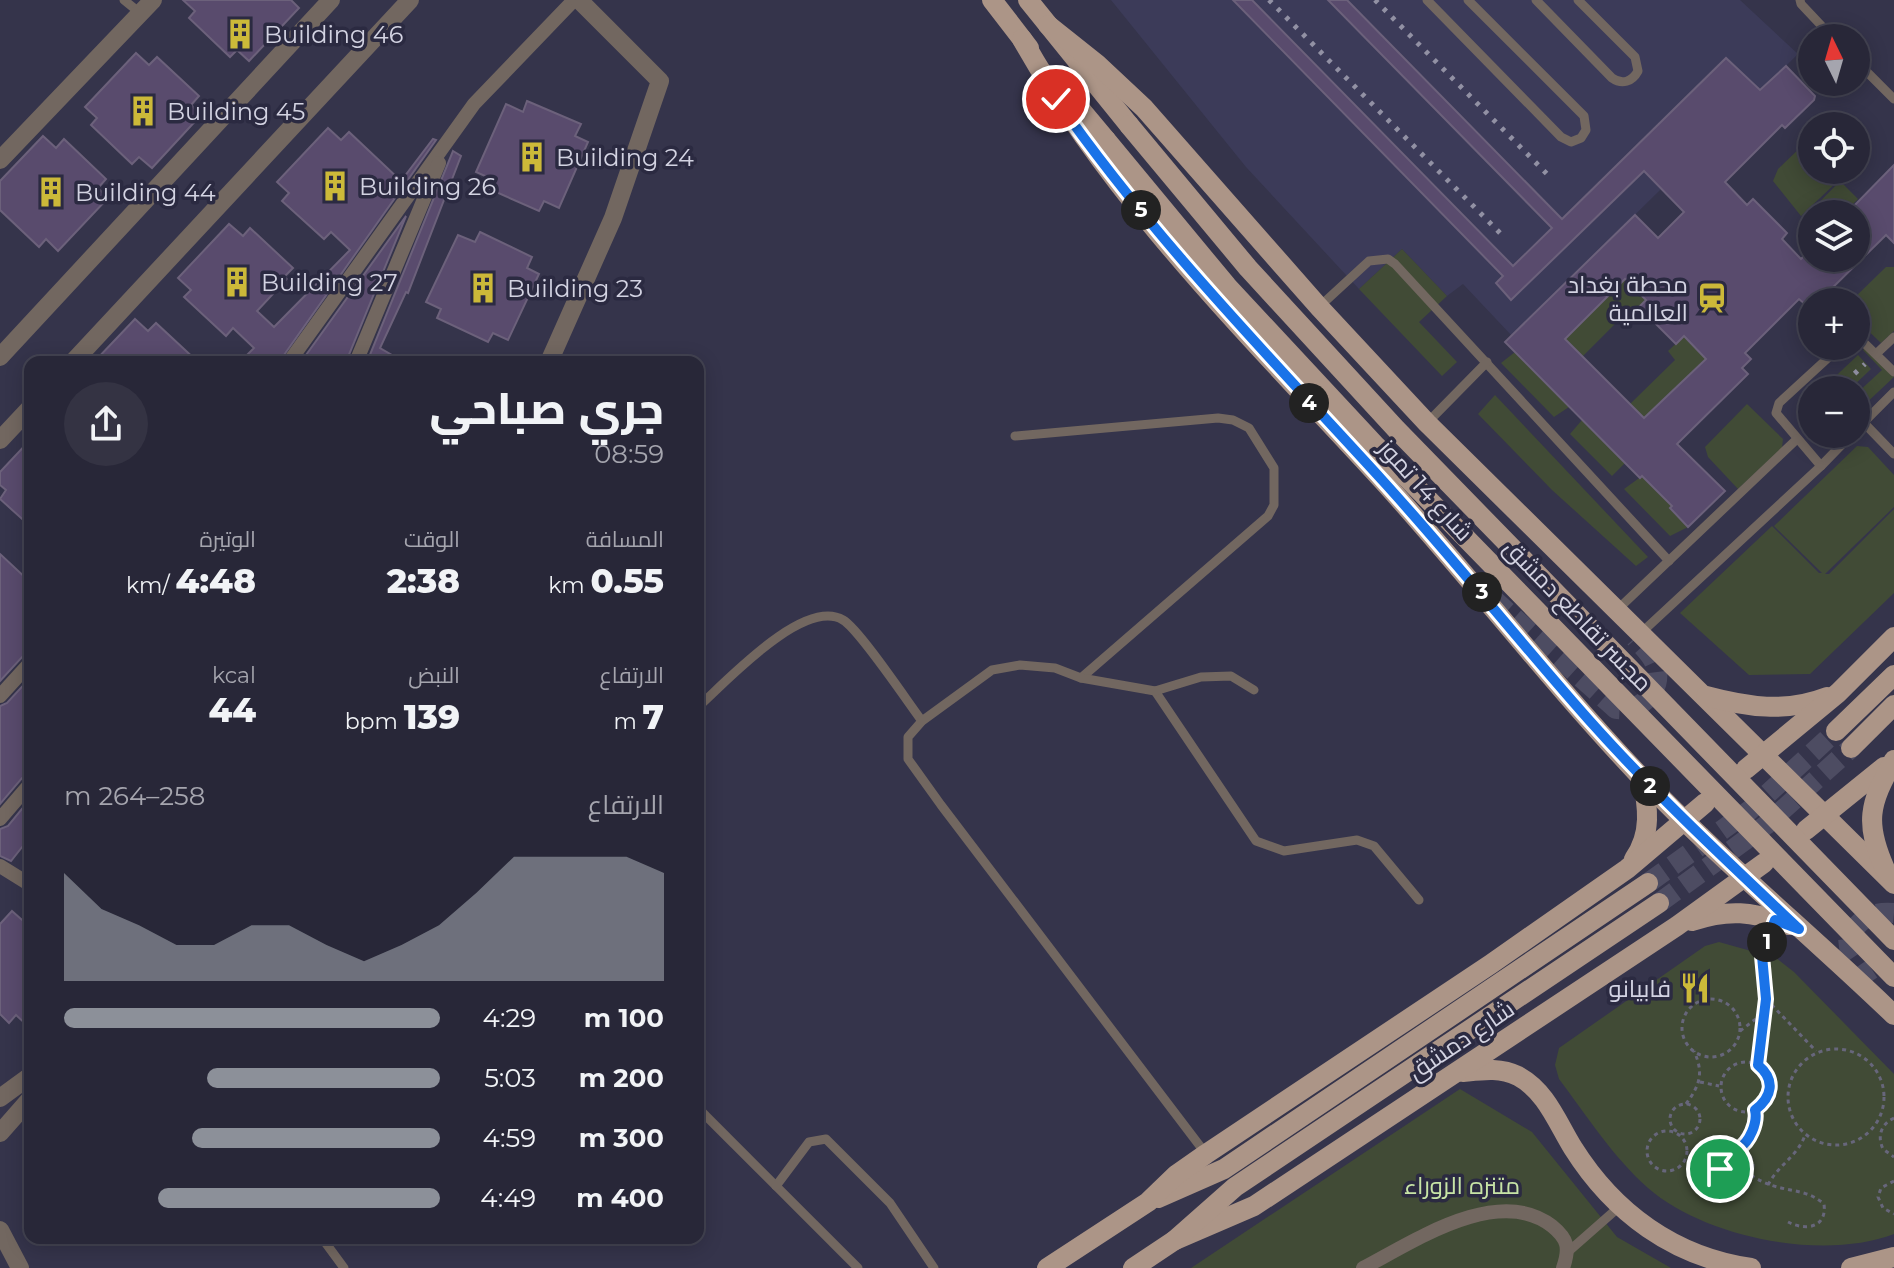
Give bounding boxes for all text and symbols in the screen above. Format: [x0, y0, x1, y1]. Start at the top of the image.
building icon: Building 46 [223, 17, 257, 51]
place label: Building 46 [264, 20, 403, 49]
north arrow [1798, 24, 1870, 96]
map controls [1798, 24, 1870, 448]
pin [1022, 65, 1090, 133]
icon: check [1034, 77, 1078, 121]
building icon: Building 45 [126, 94, 160, 128]
place label: Building 45 [167, 97, 305, 126]
button: locate [1798, 112, 1870, 184]
building icon: Building 24 [515, 140, 549, 174]
place label: Building 24 [556, 143, 694, 172]
building icon: Building 26 [318, 169, 352, 203]
place label: Building 26 [359, 172, 496, 201]
building icon: Building 44 [34, 175, 68, 209]
place label: Building 44 [75, 178, 216, 207]
pin: 5 [1121, 190, 1161, 230]
text: 5 [1134, 196, 1148, 223]
button: layers [1798, 200, 1870, 272]
building icon: Building 27 [220, 265, 254, 299]
place label: Building 27 [261, 268, 398, 297]
place label: محطة بغداد العالمية [1567, 270, 1688, 327]
building icon: Building 23 [466, 271, 500, 305]
place label: Building 23 [507, 274, 643, 303]
station icon: محطة بغداد العالمية [1695, 281, 1729, 315]
button: + [1798, 288, 1870, 360]
button: − [1798, 376, 1870, 448]
text: جري صباحي [429, 381, 664, 435]
button: share [64, 382, 148, 466]
pin: 4 [1289, 383, 1329, 423]
text: 4 [1301, 389, 1317, 416]
street label: شارع 14 تموز [1370, 432, 1479, 548]
text: 08:59 [594, 438, 664, 470]
text: الوتيرة [200, 526, 256, 553]
text: الوقت [404, 526, 460, 553]
text: المسافة [586, 526, 664, 553]
street label: مجسر تقاطع دمشق [1496, 533, 1658, 699]
text: 4:48 [175, 560, 256, 602]
text: 2:38 [387, 560, 460, 602]
text: 0.55 [590, 560, 664, 602]
text: /km [126, 572, 175, 599]
text: km [548, 572, 590, 599]
pin: 3 [1462, 572, 1502, 612]
text: 3 [1475, 578, 1489, 605]
text: kcal [212, 662, 256, 689]
text: النبض [408, 662, 460, 689]
text: الارتفاع [600, 662, 664, 689]
text: 44 [208, 689, 256, 731]
text: 139 [404, 696, 460, 738]
text: 7 [643, 696, 664, 738]
text: bpm [345, 708, 404, 735]
text: m [613, 708, 643, 735]
pin: 2 [1630, 766, 1670, 806]
text: 2 [1644, 772, 1656, 799]
text: 258–264 m [64, 780, 205, 812]
text: الارتفاع [588, 789, 664, 821]
pin: 1 [1747, 922, 1787, 962]
text: 1 [1763, 928, 1771, 955]
restaurant icon: فابيانو [1678, 971, 1712, 1005]
place label: فابيانو [1609, 974, 1671, 1003]
street label: شارع دمشق [1402, 994, 1521, 1088]
text: 4:29 [483, 1002, 536, 1034]
text: 100 m [584, 1002, 664, 1034]
text: 5:03 [484, 1062, 536, 1094]
text: 200 m [579, 1062, 664, 1094]
text: 4:59 [483, 1122, 536, 1154]
text: 300 m [579, 1122, 664, 1154]
pin [1686, 1135, 1754, 1203]
icon: arrive [1698, 1147, 1742, 1191]
park label: متنزه الزوراء [1404, 1171, 1520, 1200]
text: 4:49 [480, 1182, 536, 1214]
text: 400 m [576, 1182, 664, 1214]

